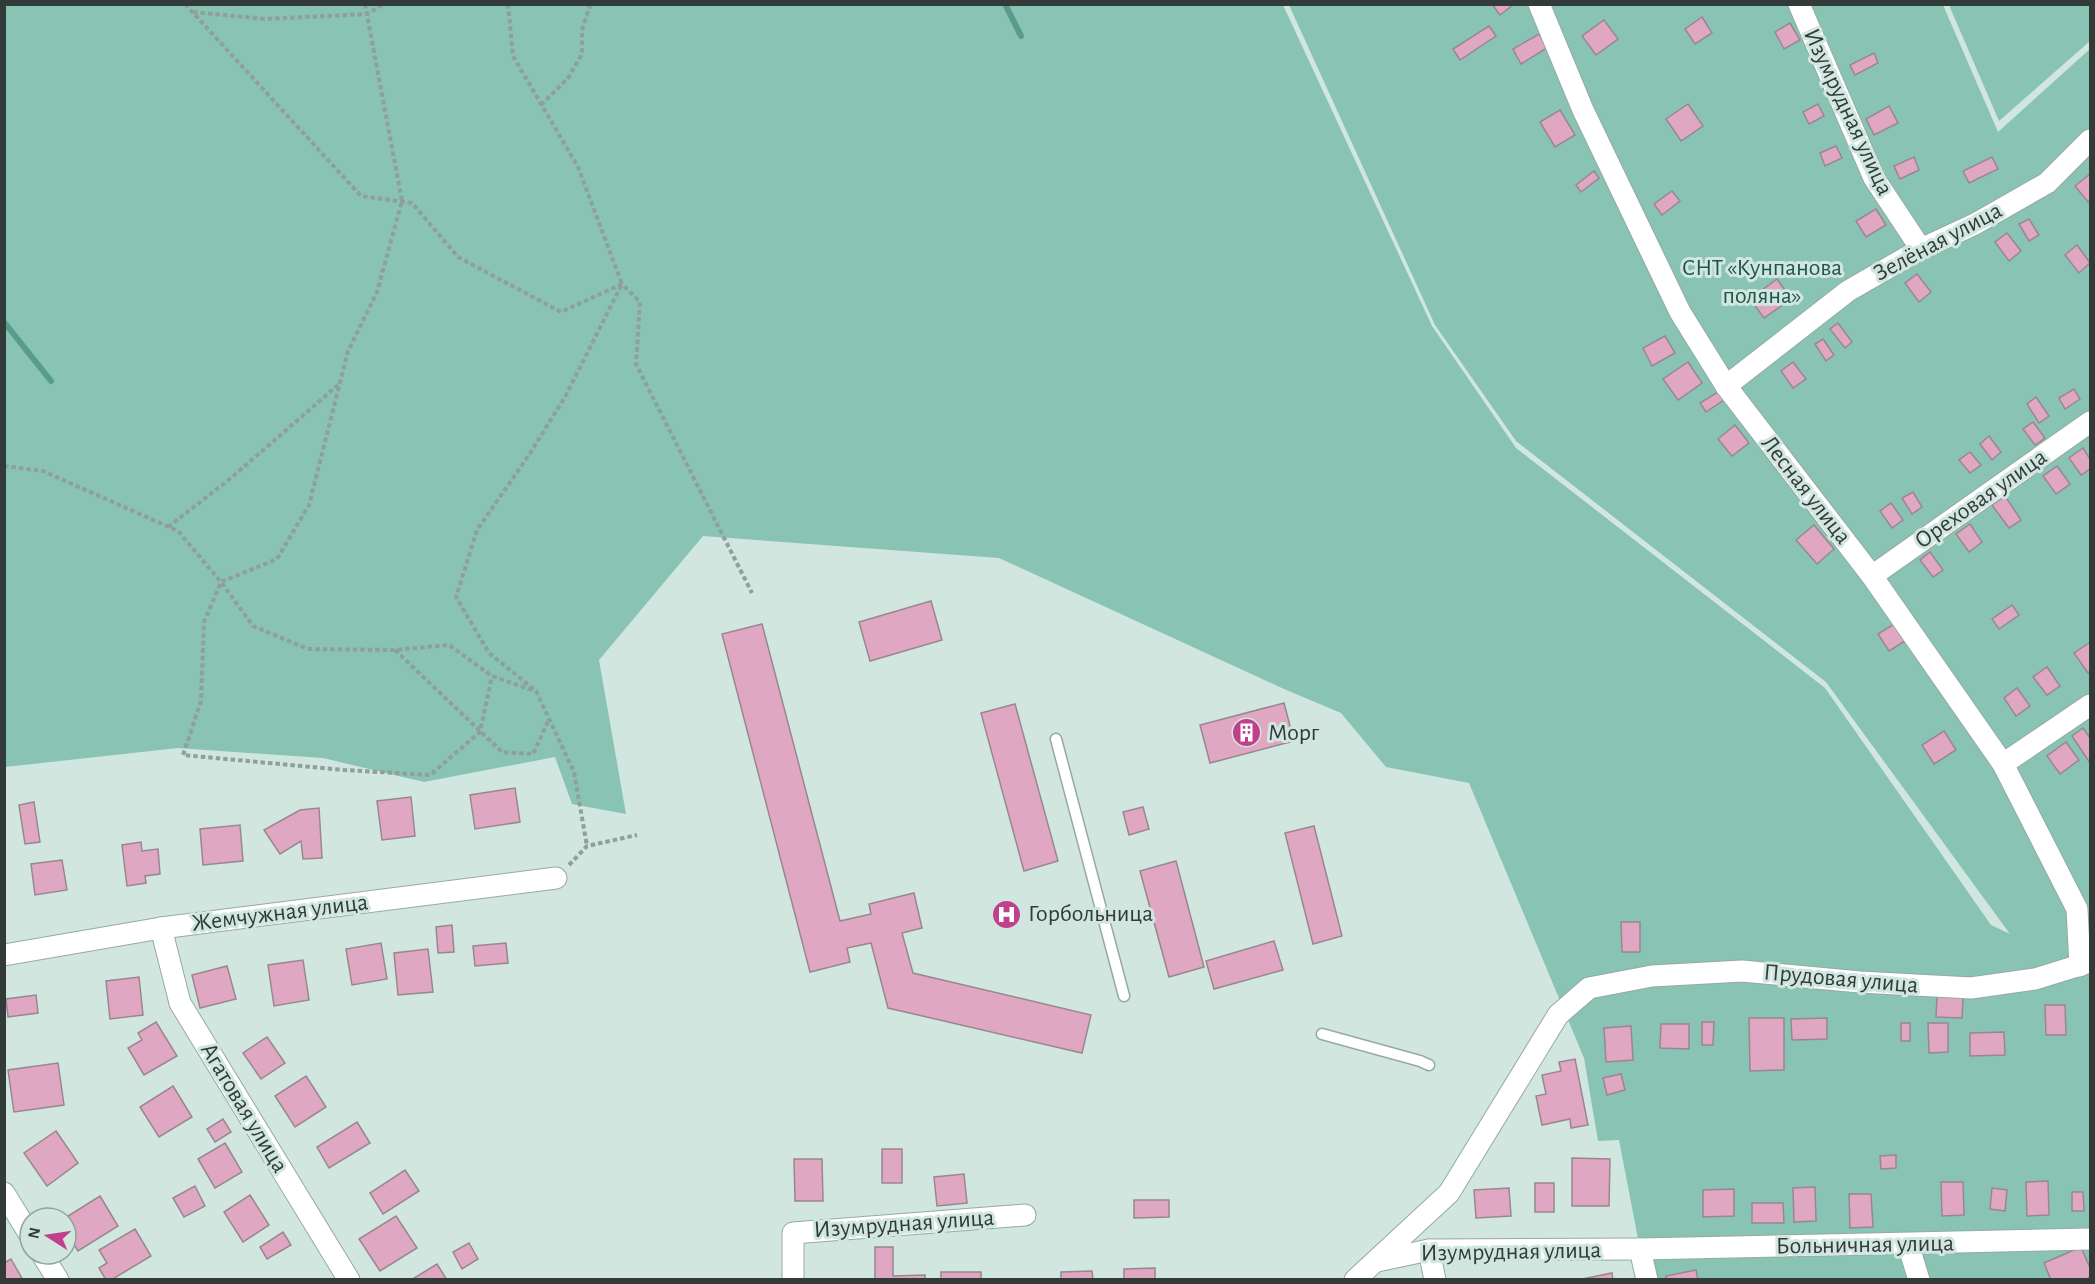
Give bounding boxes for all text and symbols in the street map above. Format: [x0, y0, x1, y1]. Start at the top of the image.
street label: Изумрудная улица [1799, 25, 1897, 199]
street label: Зелёная улица [1870, 198, 2006, 286]
park label: СНТ «Кунпанова поляна» [1682, 256, 1842, 308]
street label: Лесная улица [1756, 431, 1856, 549]
street label: Ореховая улица [1911, 445, 2051, 553]
building icon: Морг [1231, 717, 1263, 749]
place label: Морг [1268, 721, 1320, 745]
street label: Жемчужная улица [190, 890, 370, 936]
hospital icon: Горбольница [991, 898, 1023, 930]
place label: Горбольница [1028, 902, 1153, 926]
street label: Прудовая улица [1763, 960, 1919, 998]
street label: Агатовая улица [196, 1039, 292, 1177]
north arrow [18, 1206, 78, 1266]
street label: Изумрудная улица [813, 1206, 995, 1242]
text: N [25, 1226, 43, 1240]
street label: Больничная улица [1776, 1231, 1954, 1259]
street label: Изумрудная улица [1420, 1238, 1602, 1266]

